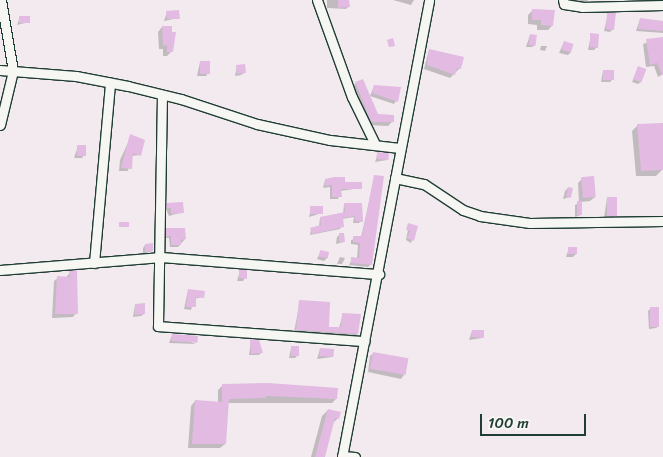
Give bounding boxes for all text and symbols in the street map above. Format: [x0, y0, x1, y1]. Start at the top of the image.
scale bar [483, 404, 589, 436]
text: 100 m [488, 410, 529, 436]

